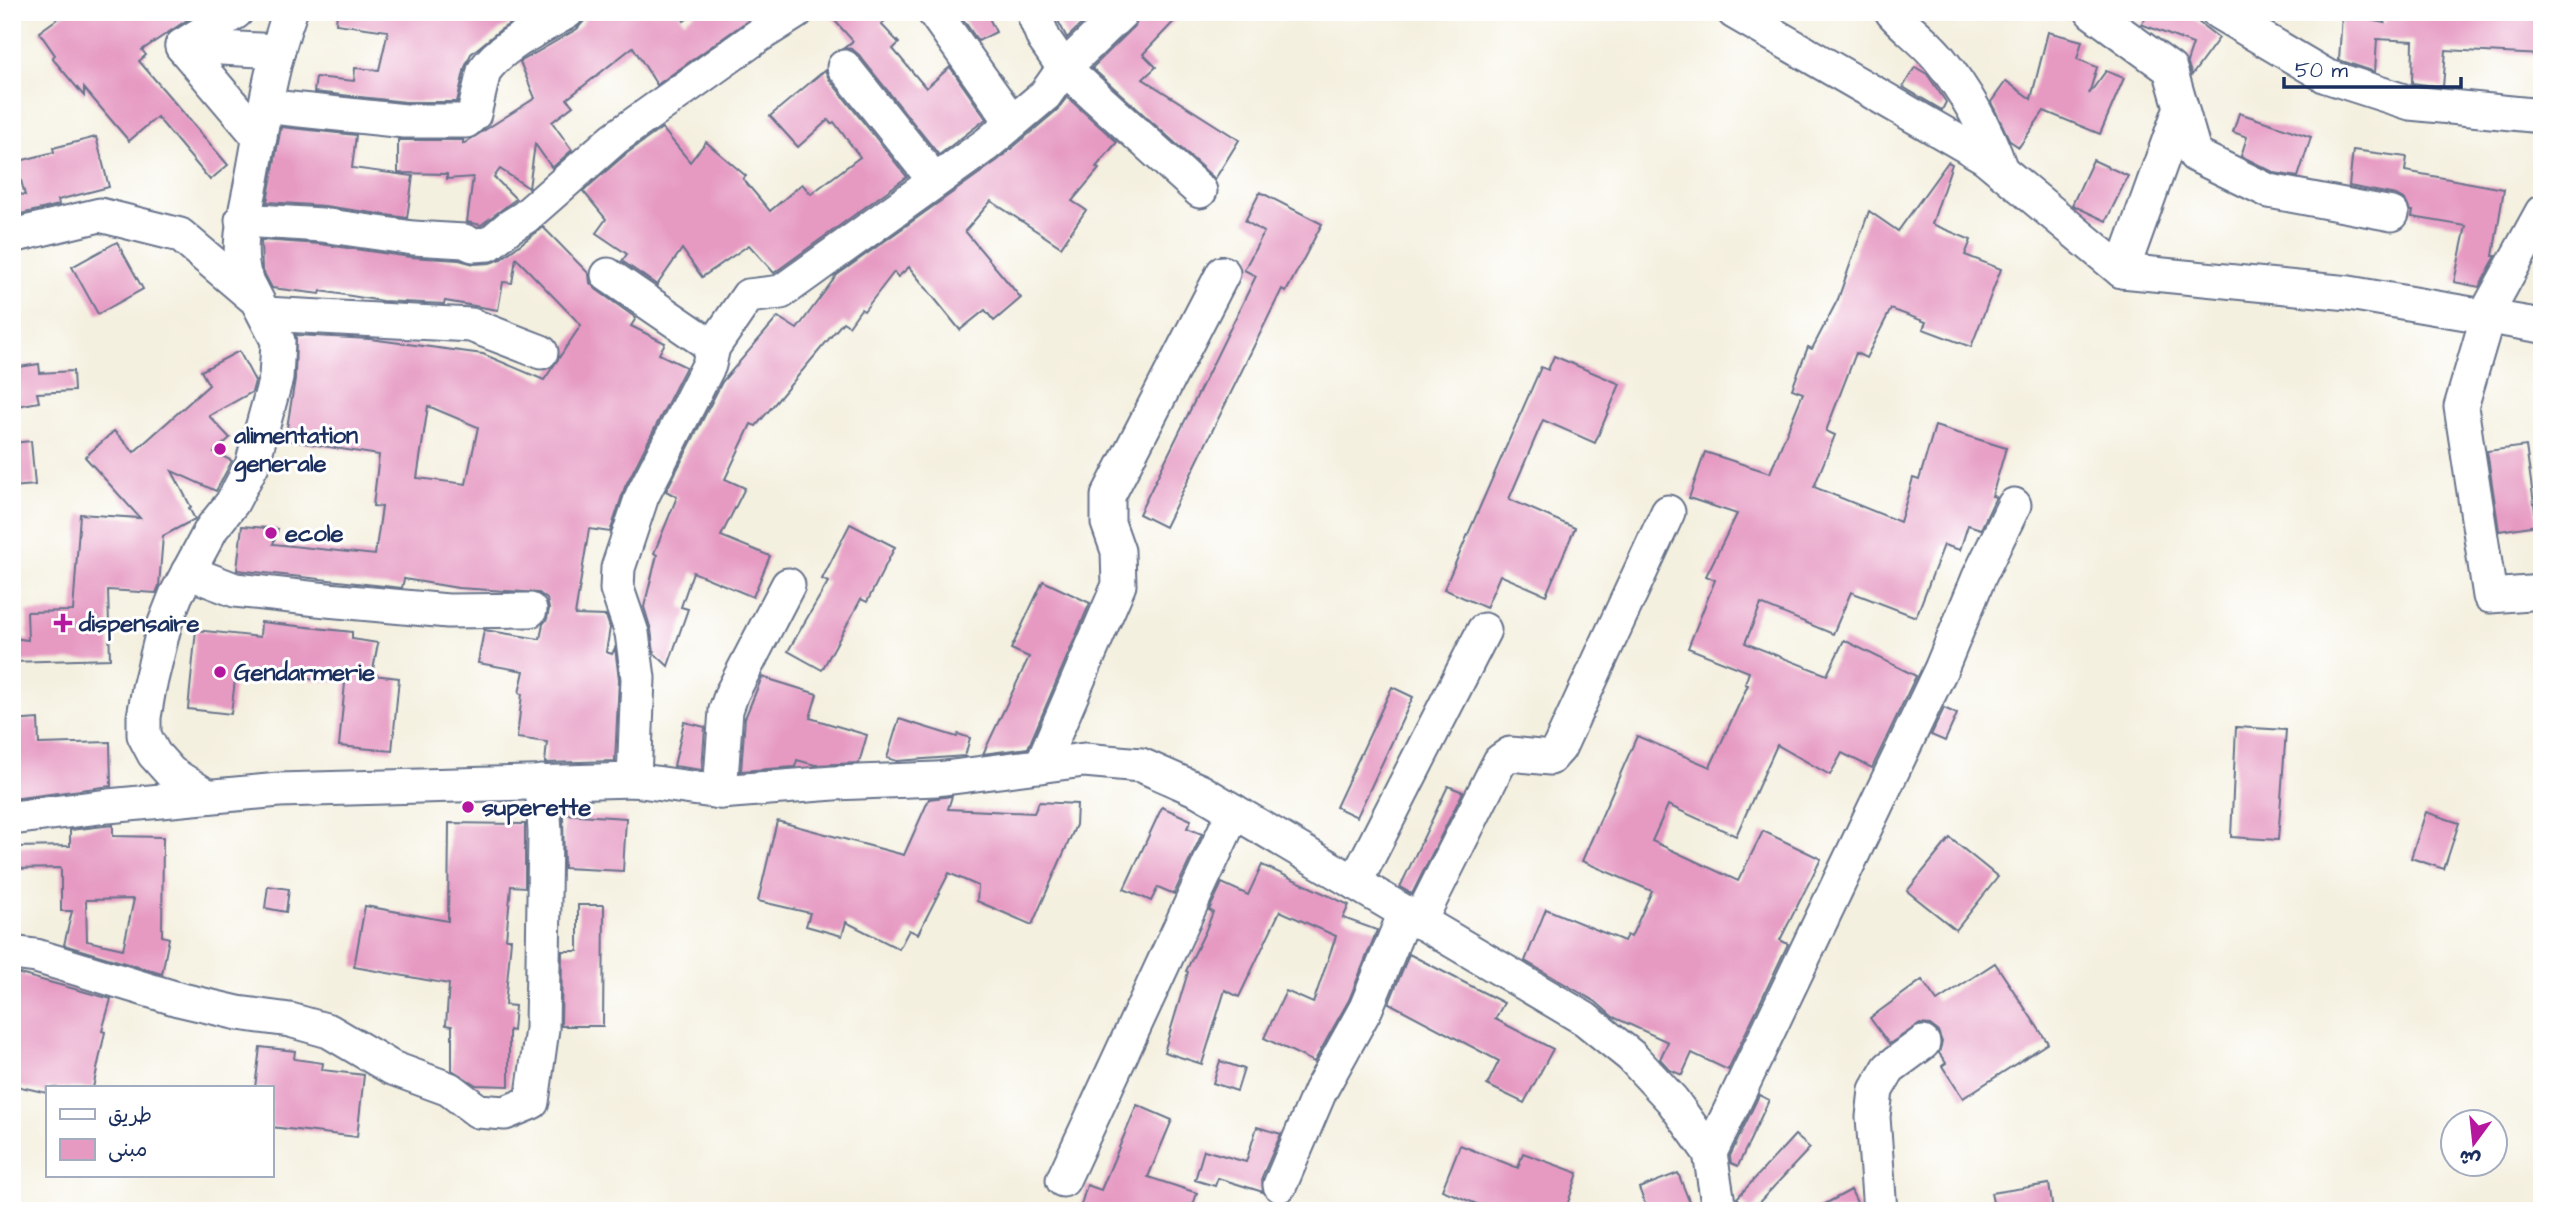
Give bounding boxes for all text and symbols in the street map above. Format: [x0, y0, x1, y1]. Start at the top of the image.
scale bar [2284, 46, 2461, 90]
text: 50 m [2295, 56, 2349, 85]
place label: alimentation generale [233, 419, 358, 482]
marker: alimentation generale [212, 441, 228, 457]
place label: ecole [285, 517, 343, 551]
marker: ecole [263, 525, 279, 541]
place label: dispensaire [78, 607, 199, 641]
marker: dispensaire [53, 613, 73, 633]
place label: Gendarmerie [234, 656, 375, 690]
marker: Gendarmerie [212, 664, 228, 680]
place label: superette [482, 791, 591, 825]
marker: superette [460, 799, 476, 815]
legend [46, 1086, 273, 1178]
text: طريق [108, 1101, 152, 1130]
north arrow [2438, 1108, 2508, 1178]
text: مبنى [108, 1135, 147, 1164]
text: ش [2456, 1142, 2484, 1174]

